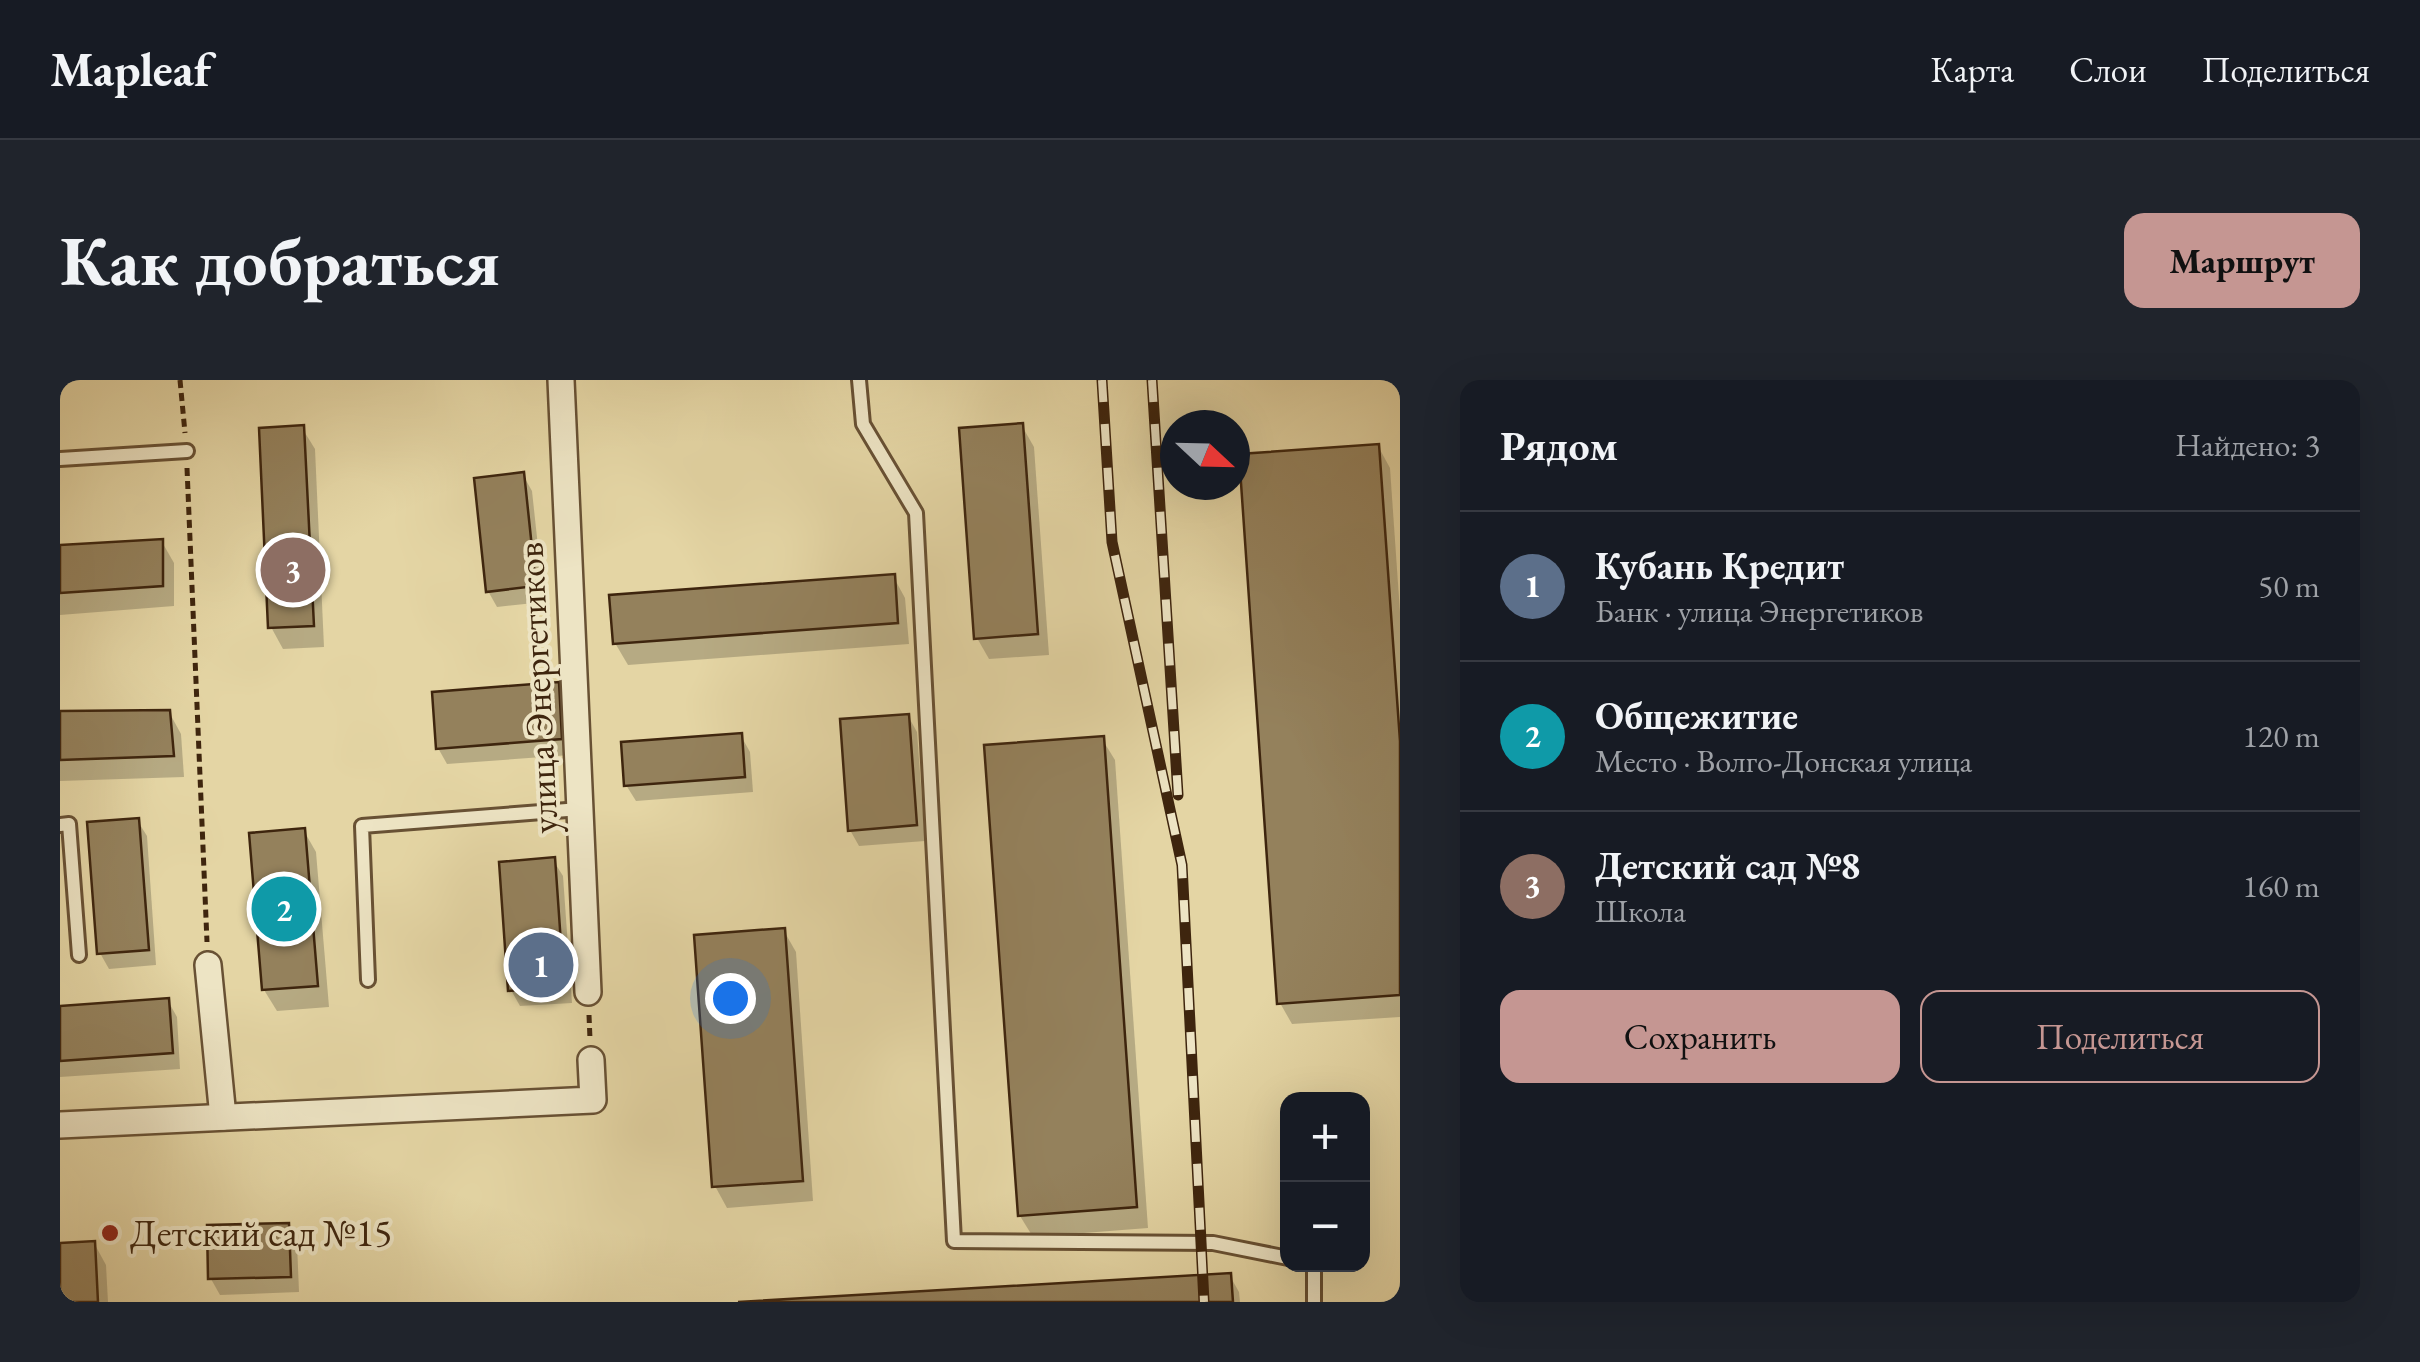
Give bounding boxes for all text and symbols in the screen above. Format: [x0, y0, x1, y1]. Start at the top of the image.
text: Mapleaf [50, 38, 211, 100]
text: Карта [1931, 47, 2014, 92]
text: Слои [2069, 47, 2147, 92]
text: Поделиться [2202, 47, 2370, 92]
button: Маршрут [2124, 213, 2360, 308]
text: Как добраться [60, 215, 500, 306]
north arrow [1160, 410, 1250, 500]
text: Рядом [1500, 418, 1618, 473]
text: Найдено: 3 [2175, 424, 2320, 466]
pin: 3 [260, 532, 326, 608]
street label: улица Энергетиков [504, 541, 569, 835]
text: Кубань Кредит [1595, 541, 1844, 590]
text: 1 [1524, 565, 1541, 607]
text: 50 m [2258, 565, 2320, 607]
text: Банк · улица Энергетиков [1595, 590, 1923, 632]
text: Общежитие [1595, 691, 1798, 740]
text: 2 [1524, 715, 1541, 757]
text: 120 m [2243, 715, 2320, 757]
text: Место · Волго-Донская улица [1595, 740, 1972, 782]
text: Детский сад №8 [1595, 841, 1860, 890]
text: 3 [1524, 865, 1541, 907]
text: 160 m [2243, 865, 2320, 907]
pin: 2 [252, 872, 316, 946]
text: Школа [1595, 890, 1686, 932]
pin: 1 [508, 928, 574, 1002]
your location [705, 973, 756, 1024]
button: Сохранить [1500, 990, 1900, 1083]
button: Поделиться [1920, 990, 2320, 1083]
map controls [1280, 1092, 1370, 1272]
button: + [1280, 1092, 1370, 1182]
button: − [1280, 1182, 1370, 1272]
place label: Детский сад №15 [130, 1208, 392, 1257]
marker: Детский сад №15 [99, 1222, 121, 1244]

